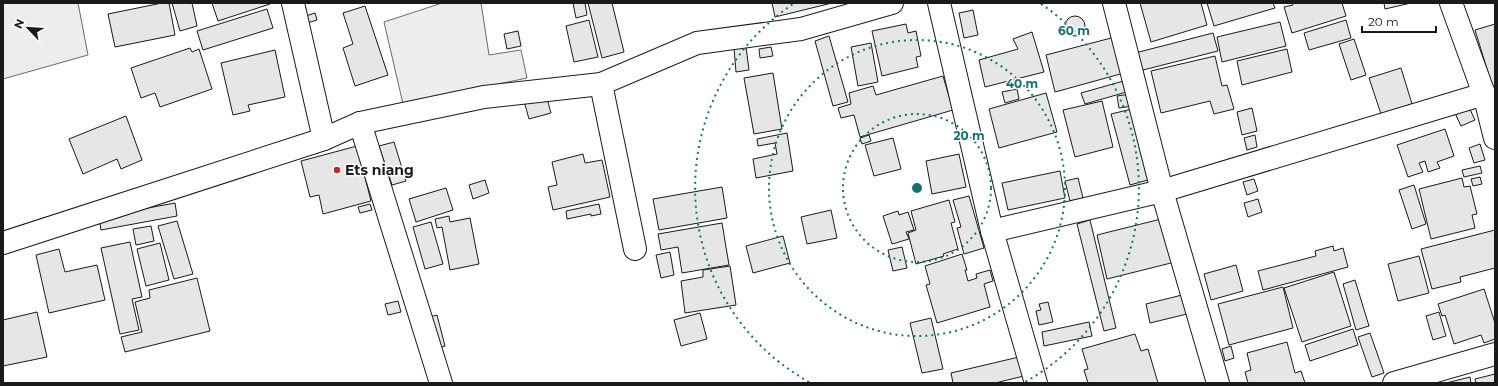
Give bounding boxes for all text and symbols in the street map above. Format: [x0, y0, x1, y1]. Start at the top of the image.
north arrow [8, 8, 48, 48]
scale bar [1362, 8, 1436, 34]
text: 20 m [1368, 14, 1399, 29]
text: N [11, 17, 27, 31]
text: 60 m [1058, 23, 1090, 38]
text: 40 m [1006, 76, 1038, 91]
text: 20 m [953, 128, 985, 143]
place label: Ets niang [345, 161, 414, 179]
marker: Ets niang [332, 165, 342, 175]
centre of rings [910, 181, 924, 195]

